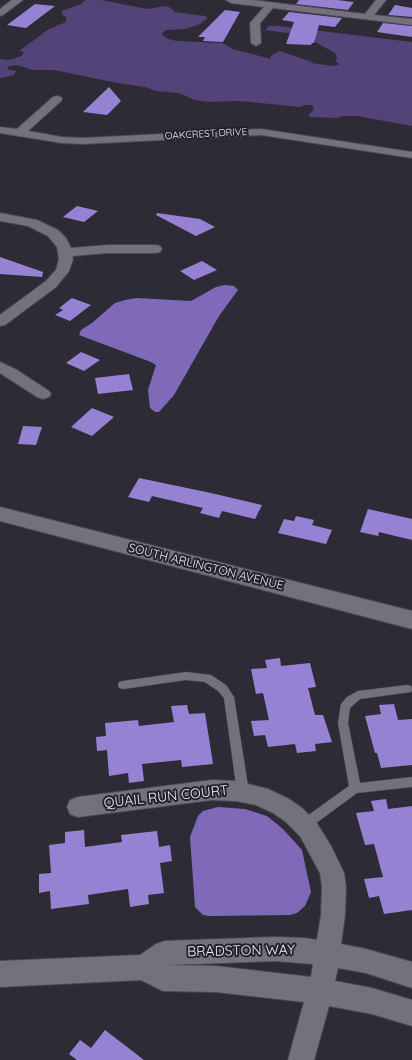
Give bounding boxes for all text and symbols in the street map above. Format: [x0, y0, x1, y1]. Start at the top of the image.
street label: OAKCREST DRIVE [164, 126, 248, 142]
street label: SOUTH ARLINGTON AVENUE [127, 541, 285, 593]
street label: QUAIL RUN COURT [103, 782, 229, 812]
street label: BRADSTON WAY [187, 942, 295, 960]

